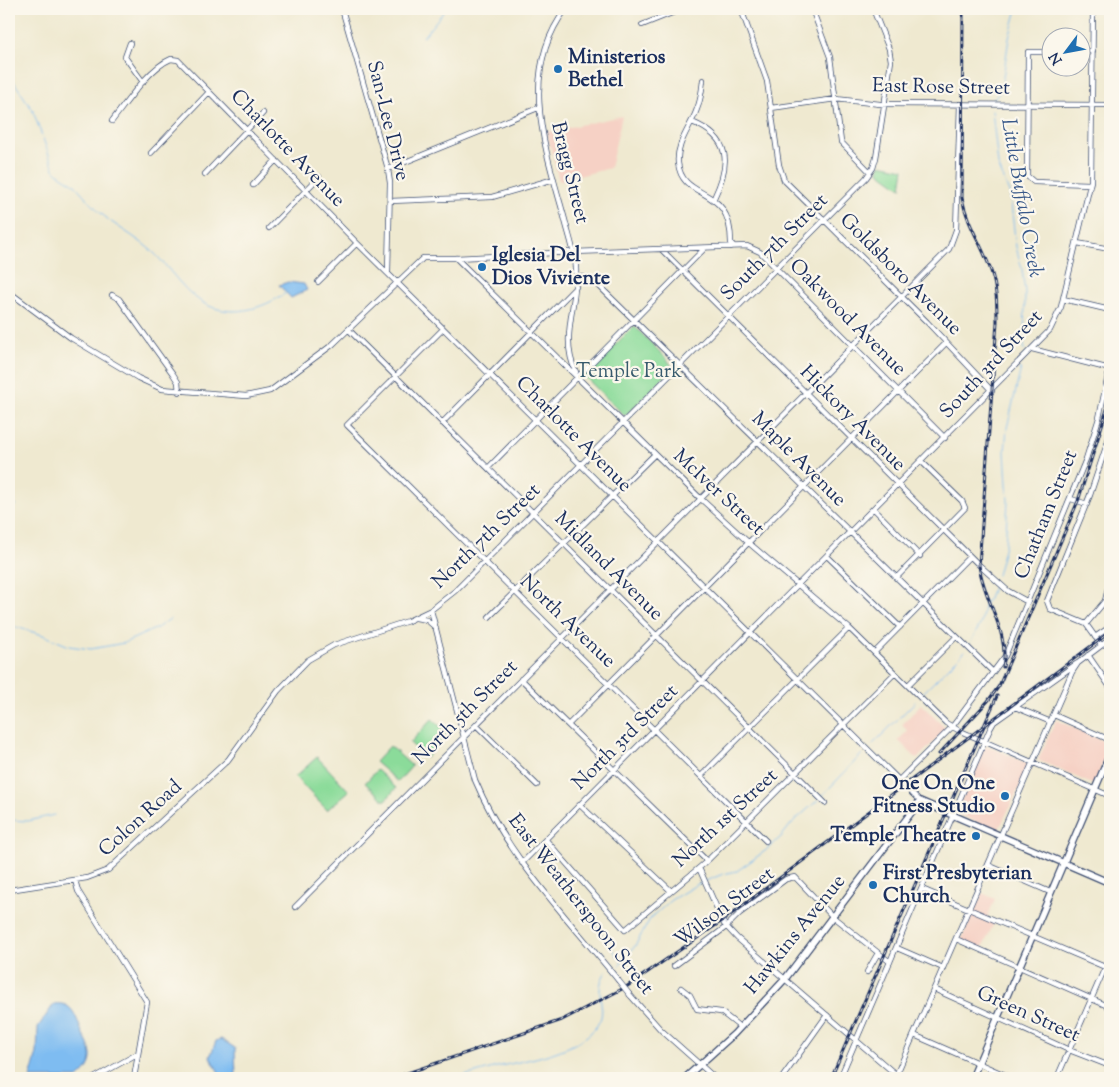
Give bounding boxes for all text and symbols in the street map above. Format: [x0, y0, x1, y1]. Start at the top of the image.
north arrow [1042, 28, 1092, 78]
place label: Ministerios Bethel [568, 44, 666, 96]
text: N [1045, 48, 1068, 68]
street label: San-Lee Drive [358, 58, 416, 184]
marker: Ministerios Bethel [552, 63, 564, 75]
street label: East Rose Street [872, 72, 1010, 104]
street label: Charlotte Avenue [223, 83, 351, 215]
water label: Little Buffalo Creek [992, 116, 1050, 280]
street label: Bragg Street [542, 119, 596, 227]
street label: South 7th Street [715, 188, 835, 308]
street label: Goldsboro Avenue [832, 207, 968, 343]
place label: Iglesia Del Dios Viviente [492, 242, 610, 294]
street label: Oakwood Avenue [782, 253, 912, 383]
marker: Iglesia Del Dios Viviente [476, 261, 488, 273]
street label: South 3rd Street [934, 304, 1050, 426]
park label: Temple Park [576, 358, 682, 387]
street label: Hickory Avenue [792, 359, 912, 479]
street label: Charlotte Avenue [508, 370, 638, 500]
street label: Maple Avenue [744, 406, 852, 514]
street label: McIver Street [666, 443, 771, 543]
street label: Chatham Street [1008, 446, 1086, 584]
street label: North 7th Street [426, 477, 548, 597]
street label: Midland Avenue [547, 506, 669, 628]
street label: North Avenue [512, 569, 622, 675]
street label: North 5th Street [407, 654, 525, 772]
street label: North 3rd Street [566, 678, 686, 798]
street label: North 1st Street [667, 762, 785, 875]
place label: One On One Fitness Studio [873, 770, 995, 822]
street label: Colon Road [93, 774, 189, 864]
marker: One On One Fitness Studio [999, 790, 1011, 802]
street label: East Weatherspoon Street [500, 808, 660, 1002]
place label: Temple Theatre [830, 822, 966, 851]
marker: Temple Theatre [970, 830, 982, 842]
place label: First Presbyterian Church [883, 860, 1032, 912]
street label: Wilson Street [669, 861, 781, 955]
street label: Hawkins Avenue [738, 869, 854, 1001]
marker: First Presbyterian Church [867, 879, 879, 891]
street label: Green Street [972, 979, 1084, 1051]

